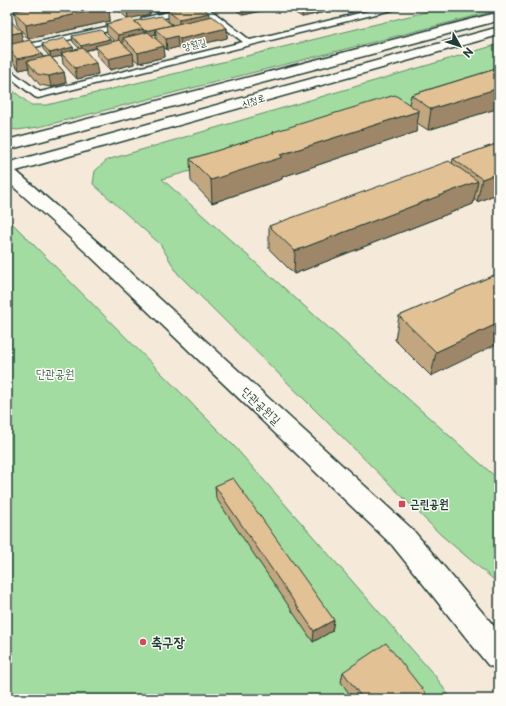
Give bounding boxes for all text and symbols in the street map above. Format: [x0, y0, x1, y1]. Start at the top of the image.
north arrow [440, 26, 480, 66]
street label: 앙월길 [180, 33, 207, 54]
text: N [459, 44, 478, 62]
street label: 시청로 [239, 89, 266, 110]
park label: 단관공원 [36, 364, 74, 382]
street label: 단관공원길 [238, 382, 286, 429]
place label: 근린공원 [410, 494, 449, 512]
marker: 근린공원 [397, 499, 407, 509]
place label: 축구장 [151, 631, 186, 652]
marker: 축구장 [138, 637, 148, 647]

